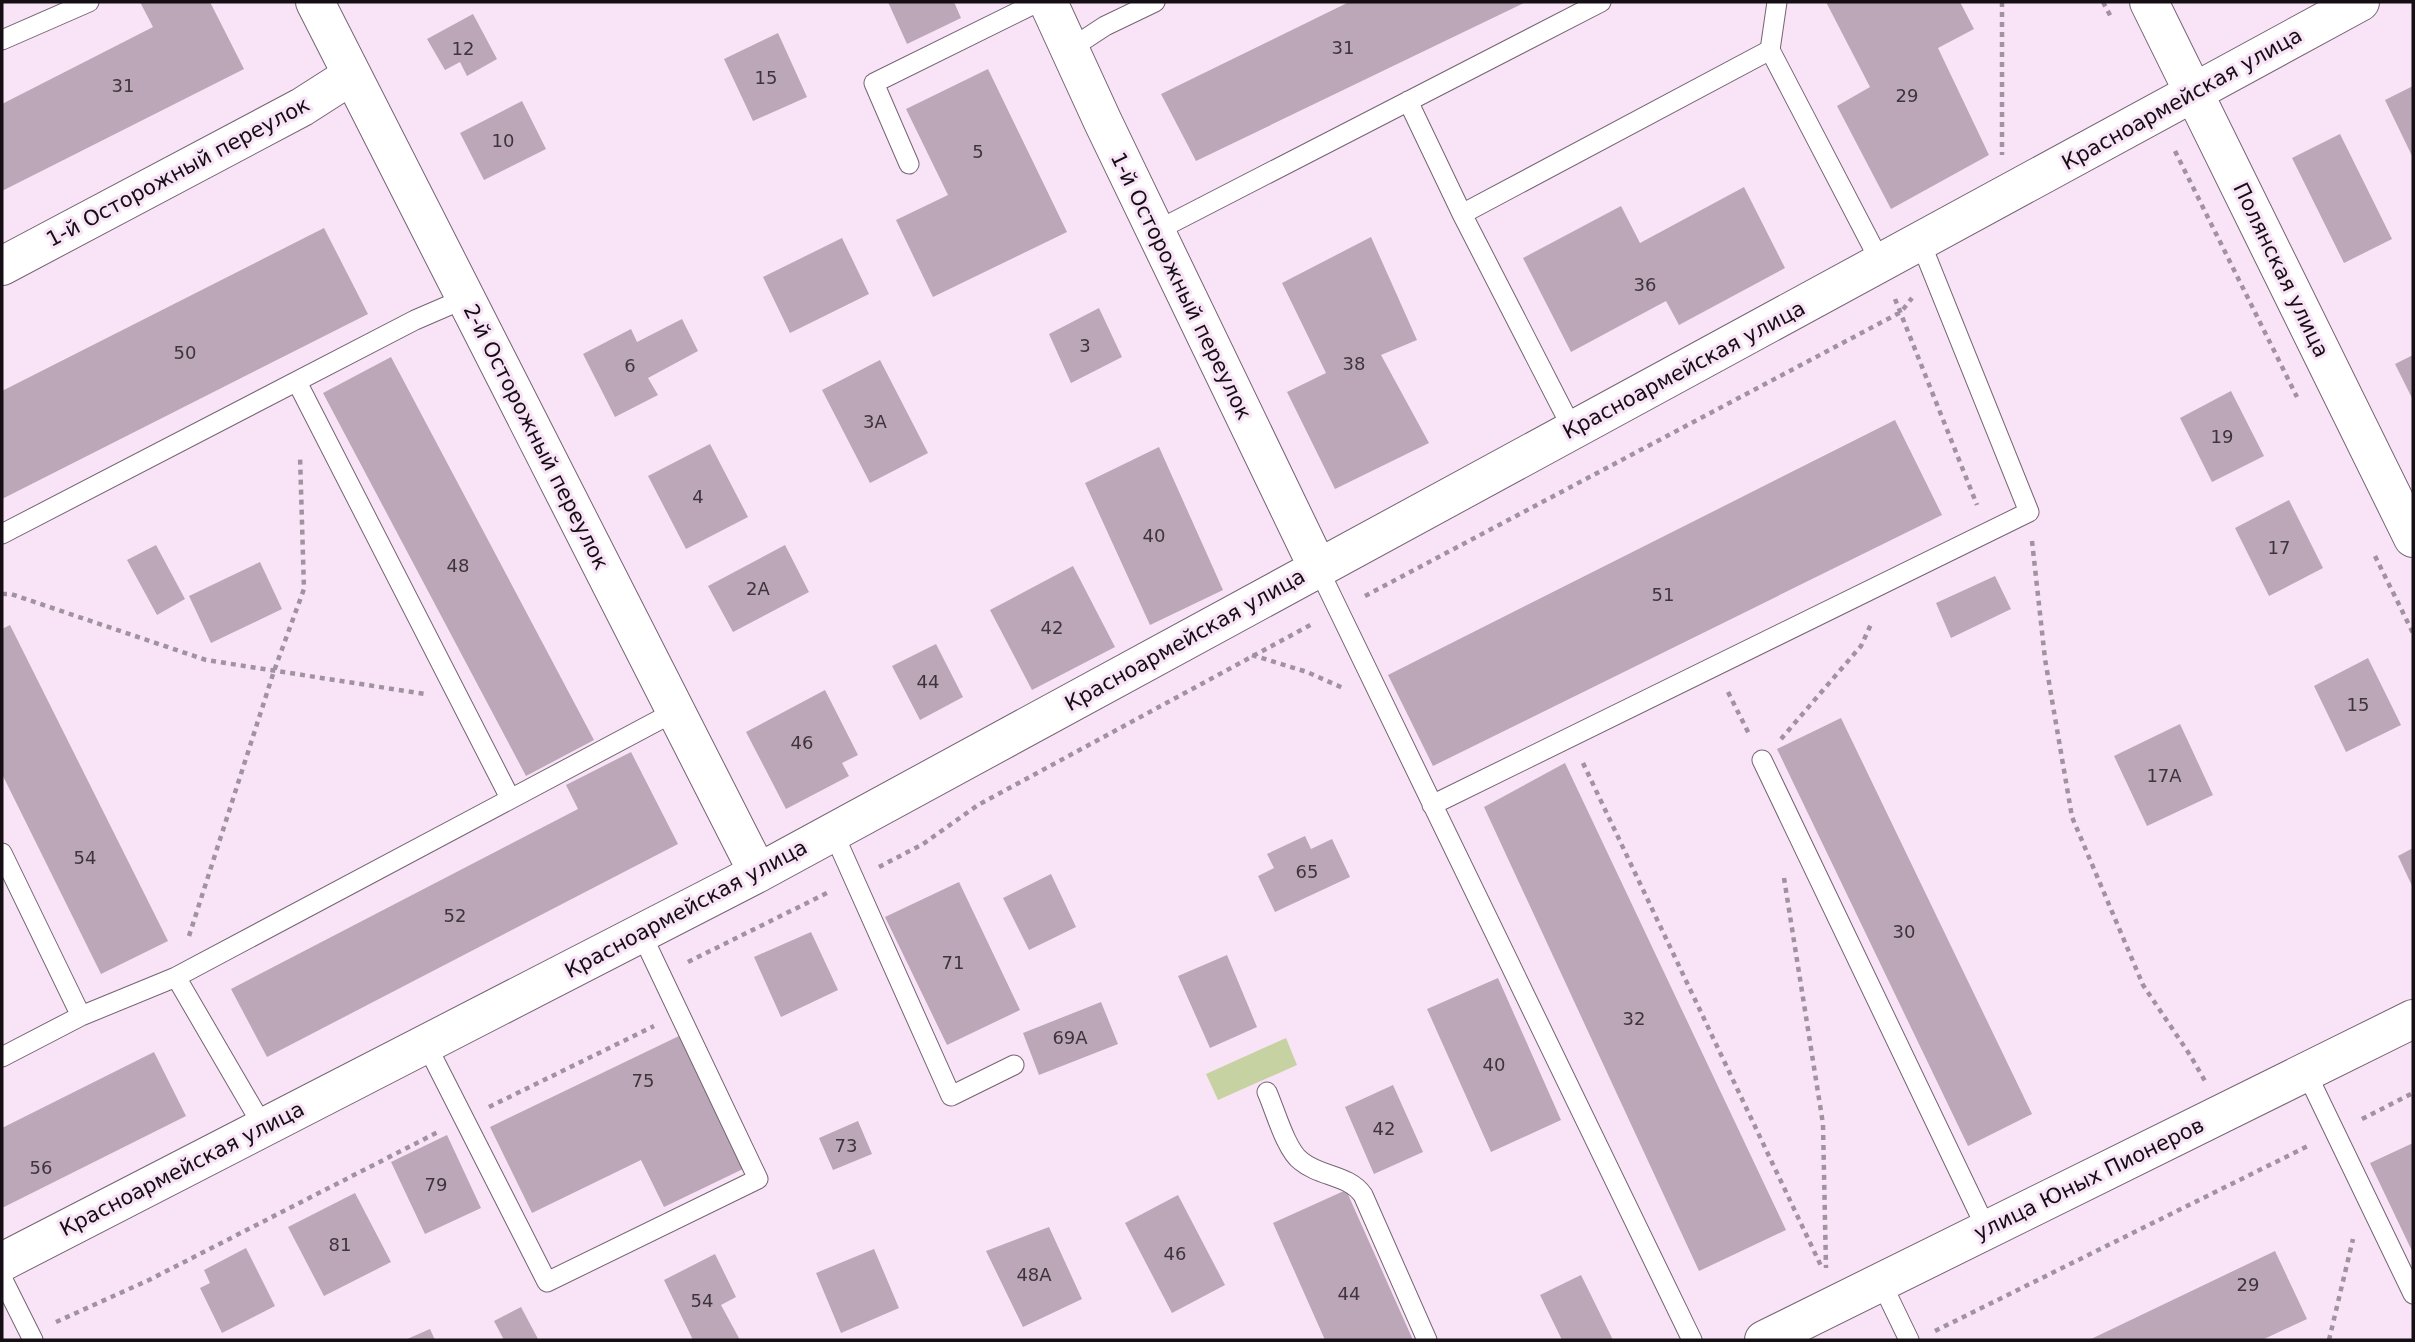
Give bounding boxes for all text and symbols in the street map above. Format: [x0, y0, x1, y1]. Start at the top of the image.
street label: Красноармейская улица [2058, 23, 2306, 175]
house number: 31 [1332, 37, 1354, 58]
house number: 12 [452, 38, 474, 59]
house number: 15 [755, 67, 777, 88]
house number: 31 [112, 75, 134, 96]
house number: 29 [1896, 85, 1918, 106]
street label: 1-й Осторожный переулок [42, 92, 314, 252]
house number: 10 [492, 130, 514, 151]
house number: 5 [972, 141, 984, 162]
street label: 1-й Осторожный переулок [1106, 148, 1256, 424]
street label: Полянская улица [2228, 179, 2334, 361]
house number: 36 [1634, 274, 1656, 295]
street label: Красноармейская улица [1559, 296, 1809, 444]
street label: 2-й Осторожный переулок [458, 300, 614, 574]
house number: 3 [1079, 335, 1091, 356]
house number: 50 [174, 342, 196, 363]
house number: 38 [1343, 353, 1365, 374]
house number: 6 [624, 355, 636, 376]
house number: 3А [863, 411, 888, 432]
house number: 19 [2211, 426, 2233, 447]
house number: 4 [692, 486, 704, 507]
house number: 40 [1143, 525, 1165, 546]
house number: 17 [2268, 537, 2290, 558]
house number: 48 [447, 555, 469, 576]
street label: Красноармейская улица [1061, 564, 1309, 716]
house number: 2А [746, 578, 771, 599]
house number: 51 [1652, 584, 1674, 605]
house number: 42 [1041, 617, 1063, 638]
house number: 44 [917, 671, 939, 692]
house number: 15 [2347, 694, 2369, 715]
house number: 46 [791, 732, 813, 753]
house number: 17А [2146, 765, 2182, 786]
street label: Красноармейская улица [561, 835, 811, 983]
house number: 54 [74, 847, 96, 868]
house number: 65 [1296, 861, 1318, 882]
house number: 52 [444, 905, 466, 926]
house number: 30 [1893, 921, 1915, 942]
house number: 71 [942, 952, 964, 973]
house number: 32 [1623, 1008, 1645, 1029]
house number: 69А [1052, 1027, 1088, 1048]
house number: 40 [1483, 1054, 1505, 1075]
house number: 75 [632, 1070, 654, 1091]
street label: Красноармейская улица [56, 1097, 308, 1241]
street label: улица Юных Пионеров [1970, 1113, 2208, 1245]
house number: 42 [1373, 1118, 1395, 1139]
house number: 73 [835, 1135, 857, 1156]
house number: 56 [30, 1157, 52, 1178]
house number: 79 [425, 1174, 447, 1195]
house number: 81 [329, 1234, 351, 1255]
house number: 46 [1164, 1243, 1186, 1264]
house number: 48А [1016, 1264, 1052, 1285]
house number: 29 [2237, 1274, 2259, 1295]
house number: 44 [1338, 1283, 1360, 1304]
house number: 54 [691, 1290, 713, 1311]

